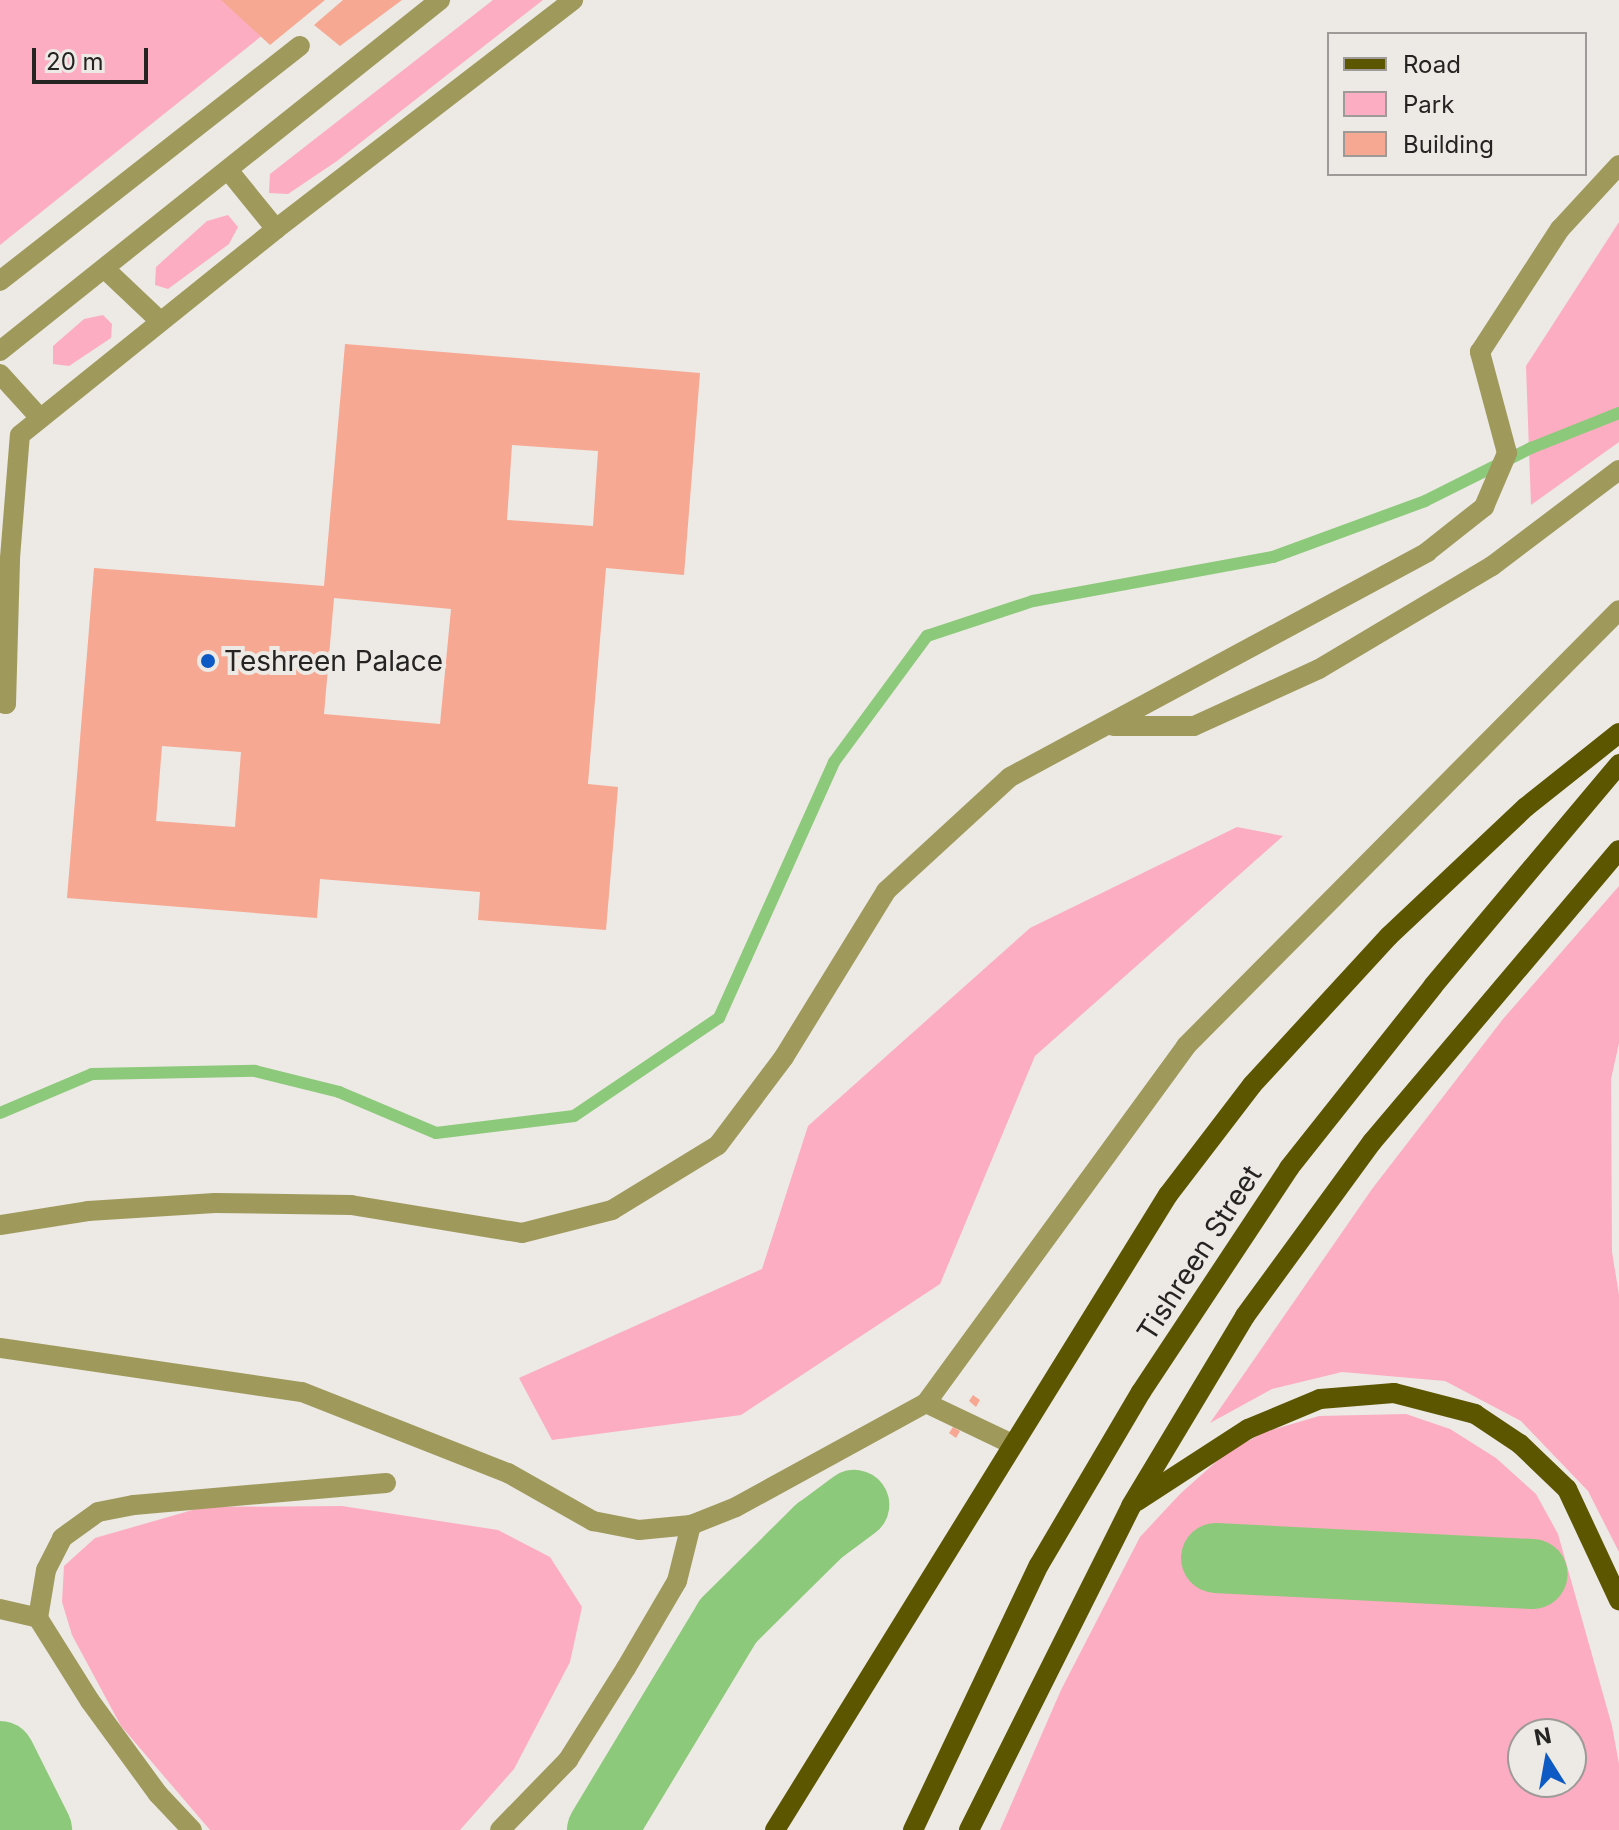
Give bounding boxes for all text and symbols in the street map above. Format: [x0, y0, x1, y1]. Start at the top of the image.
scale bar [36, 32, 152, 82]
legend [1327, 32, 1587, 176]
text: 20 m [46, 47, 104, 76]
text: Road [1403, 50, 1461, 79]
text: Park [1403, 90, 1454, 119]
text: Building [1403, 130, 1494, 159]
place label: Teshreen Palace [224, 644, 443, 678]
marker: Teshreen Palace [199, 652, 217, 670]
street label: Tishreen Street [1130, 1159, 1268, 1347]
north arrow [1507, 1718, 1587, 1798]
text: N [1532, 1722, 1554, 1751]

